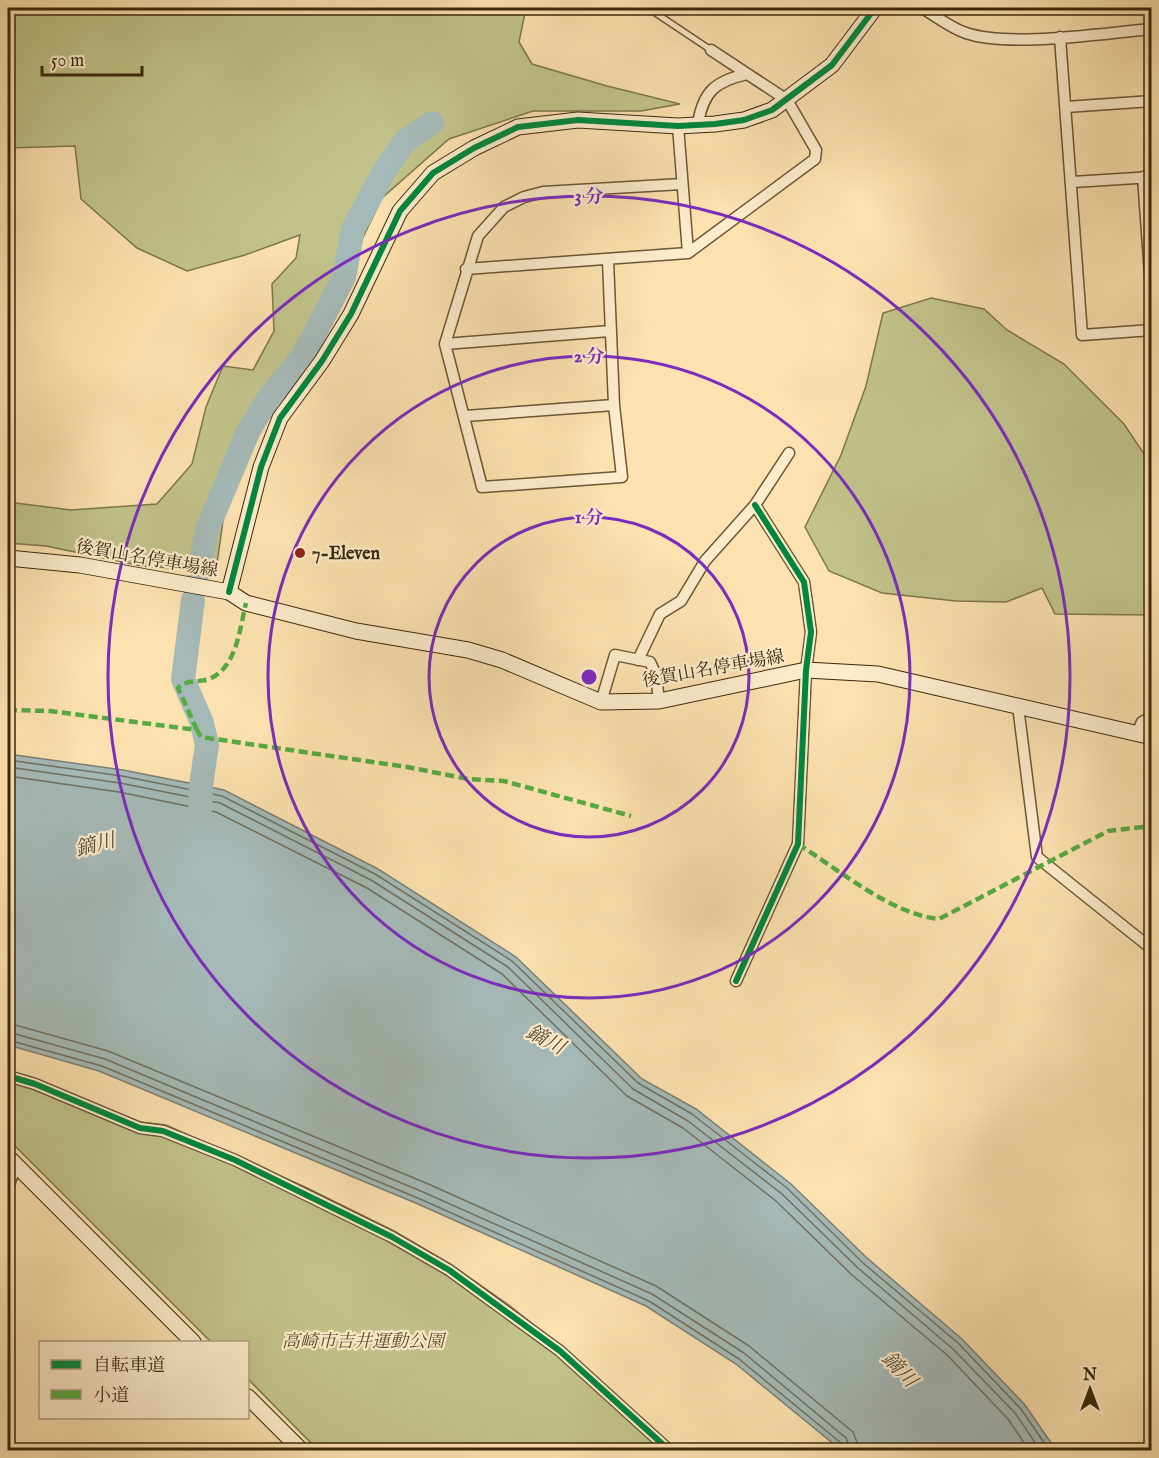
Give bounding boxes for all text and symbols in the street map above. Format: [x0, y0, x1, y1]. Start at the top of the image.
scale bar [42, 39, 142, 77]
text: 50 m [51, 50, 84, 73]
text: 3 分 [575, 186, 603, 209]
text: 2 分 [574, 346, 604, 369]
text: 1 分 [575, 507, 603, 530]
street label: 後賀山名停車場線 [74, 536, 220, 583]
place label: 7-Eleven [312, 543, 381, 566]
marker: 7-Eleven [293, 546, 307, 560]
street label: 後賀山名停車場線 [640, 646, 786, 693]
centre of rings [579, 667, 599, 687]
water label: 鏑川 [73, 828, 120, 862]
water label: 鏑川 [522, 1020, 571, 1062]
park label: 高崎市吉井運動公園 [282, 1331, 447, 1354]
legend [39, 1341, 249, 1419]
water label: 鏑川 [876, 1347, 923, 1395]
text: 自転車道 [93, 1355, 165, 1378]
north arrow [1060, 1359, 1120, 1419]
text: N [1082, 1366, 1097, 1386]
text: 小道 [93, 1385, 129, 1408]

